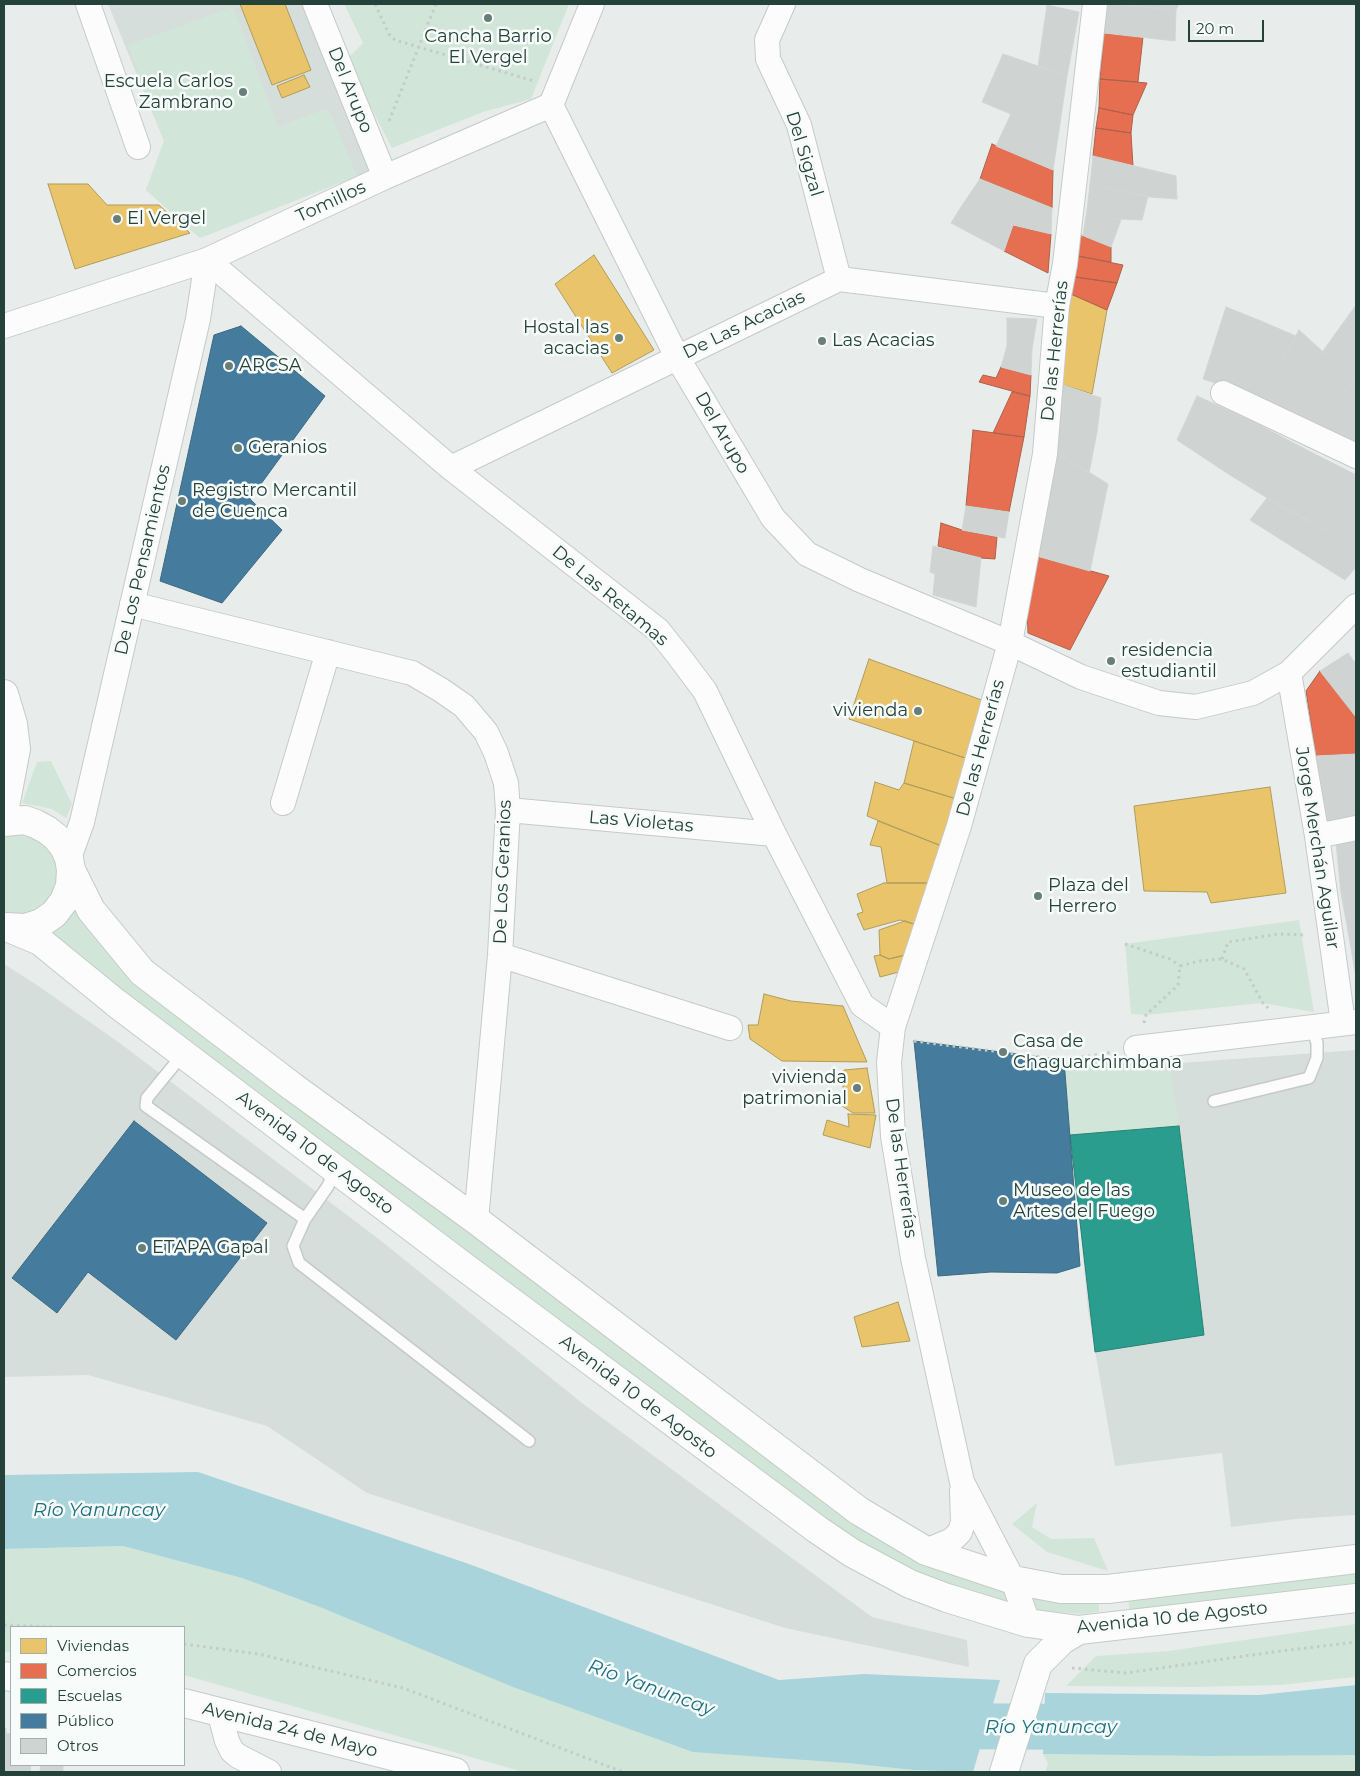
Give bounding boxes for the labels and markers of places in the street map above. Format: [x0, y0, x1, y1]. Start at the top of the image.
marker: Cancha Barrio El Vergel [482, 12, 494, 24]
place label: Cancha Barrio El Vergel [424, 26, 552, 68]
place label: Escuela Carlos Zambrano [104, 71, 233, 114]
marker: Escuela Carlos Zambrano [237, 86, 249, 98]
place label: El Vergel [127, 208, 206, 230]
marker: El Vergel [111, 213, 123, 225]
place label: Hostal las acacias [523, 317, 609, 359]
place label: Las Acacias [832, 330, 935, 352]
marker: Hostal las acacias [613, 332, 625, 344]
marker: Las Acacias [816, 335, 828, 347]
place label: ARCSA [239, 355, 302, 377]
marker: ARCSA [223, 360, 235, 372]
place label: Geranios [248, 437, 327, 459]
marker: Geranios [232, 442, 244, 454]
place label: Registro Mercantil de Cuenca [192, 480, 357, 522]
marker: Registro Mercantil de Cuenca [176, 495, 188, 507]
place label: residencia estudiantil [1121, 640, 1217, 682]
marker: residencia estudiantil [1105, 655, 1117, 667]
place label: vivienda [833, 700, 908, 722]
marker: vivienda [912, 705, 924, 717]
place label: Plaza del Herrero [1048, 875, 1129, 918]
marker: Plaza del Herrero [1032, 890, 1044, 902]
place label: Casa de Chaguarchimbana [1013, 1031, 1182, 1074]
marker: Casa de Chaguarchimbana [997, 1046, 1009, 1058]
place label: vivienda patrimonial [742, 1067, 847, 1110]
marker: vivienda patrimonial [851, 1082, 863, 1094]
place label: Museo de las Artes del Fuego [1013, 1180, 1155, 1222]
marker: Museo de las Artes del Fuego [997, 1195, 1009, 1207]
place label: ETAPA Gapal [152, 1237, 269, 1259]
marker: ETAPA Gapal [136, 1242, 148, 1254]

